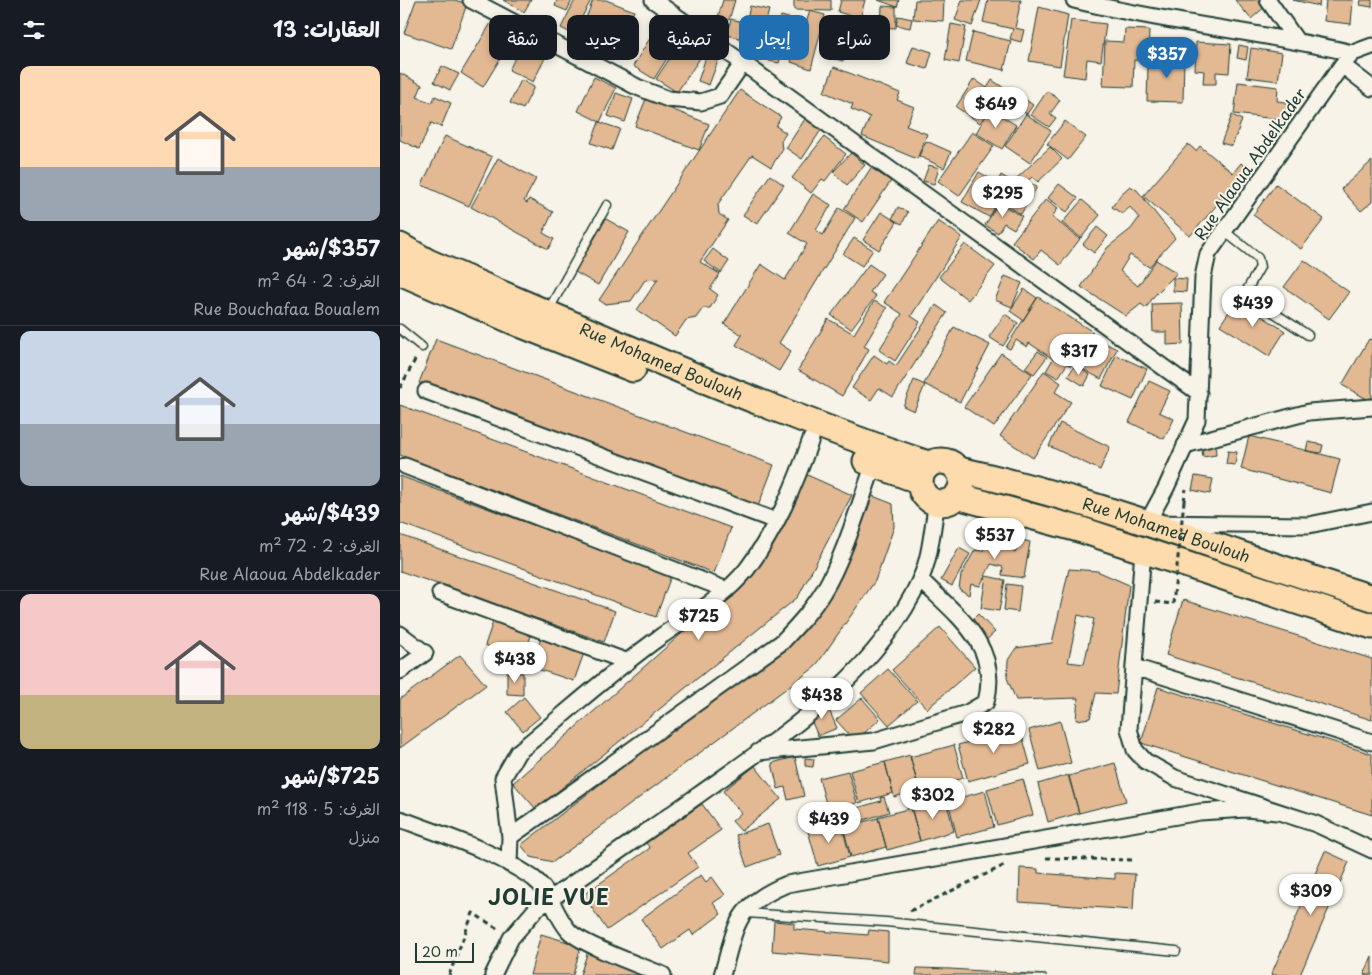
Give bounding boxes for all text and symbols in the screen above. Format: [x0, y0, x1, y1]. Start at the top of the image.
text: العقارات: 13 [273, 12, 380, 44]
chip: شقة [489, 15, 557, 60]
chip: جديد [567, 15, 639, 60]
chip: تصفية [649, 15, 729, 60]
chip: إيجار [739, 15, 809, 60]
chip: شراء [819, 15, 890, 60]
icon: filters [20, 16, 48, 44]
pin: $357 [1137, 36, 1197, 79]
text: $357 [1147, 41, 1187, 65]
street label: Rue Alaoua Abdelkader [1188, 82, 1311, 244]
pin: $649 [966, 86, 1026, 129]
text: $649 [975, 91, 1017, 115]
icon: home [155, 98, 245, 188]
pin: $295 [973, 176, 1033, 218]
text: $295 [982, 180, 1024, 204]
text: $357/شهر [284, 231, 380, 263]
text: الغرف: 2 · 64 m² [257, 268, 380, 292]
pin: $439 [1223, 286, 1283, 328]
text: $439 [1233, 290, 1273, 314]
text: Rue Bouchafaa Boualem [193, 296, 380, 320]
street label: Rue Mohamed Boulouh [576, 316, 747, 406]
pin: $317 [1049, 334, 1109, 376]
text: $317 [1061, 338, 1097, 362]
icon: home [155, 364, 245, 454]
street label: Rue Mohamed Boulouh [1080, 490, 1254, 568]
text: $439/شهر [283, 496, 380, 528]
pin: $537 [965, 518, 1025, 560]
text: $537 [976, 522, 1014, 546]
text: الغرف: 2 · 72 m² [259, 533, 380, 557]
text: Rue Alaoua Abdelkader [199, 561, 380, 585]
pin: $725 [669, 598, 729, 641]
text: $725 [679, 603, 719, 627]
icon: home [155, 627, 245, 717]
pin: $438 [485, 642, 545, 684]
text: $438 [494, 646, 536, 670]
pin: $438 [792, 678, 852, 720]
text: $438 [801, 682, 843, 706]
pin: $282 [964, 712, 1024, 754]
text: $282 [973, 716, 1015, 740]
text: $725/شهر [283, 759, 380, 791]
pin: $302 [903, 778, 963, 820]
text: $302 [911, 782, 955, 806]
text: الغرف: 5 · 118 m² [257, 796, 380, 820]
pin: $439 [799, 802, 859, 844]
text: $439 [809, 806, 849, 830]
text: منزل [348, 824, 380, 848]
pin: $309 [1281, 874, 1341, 916]
text: $309 [1290, 878, 1332, 902]
district label: JOLIE VUE [488, 880, 610, 912]
scale bar [415, 940, 474, 963]
text: 20 m [422, 941, 458, 962]

